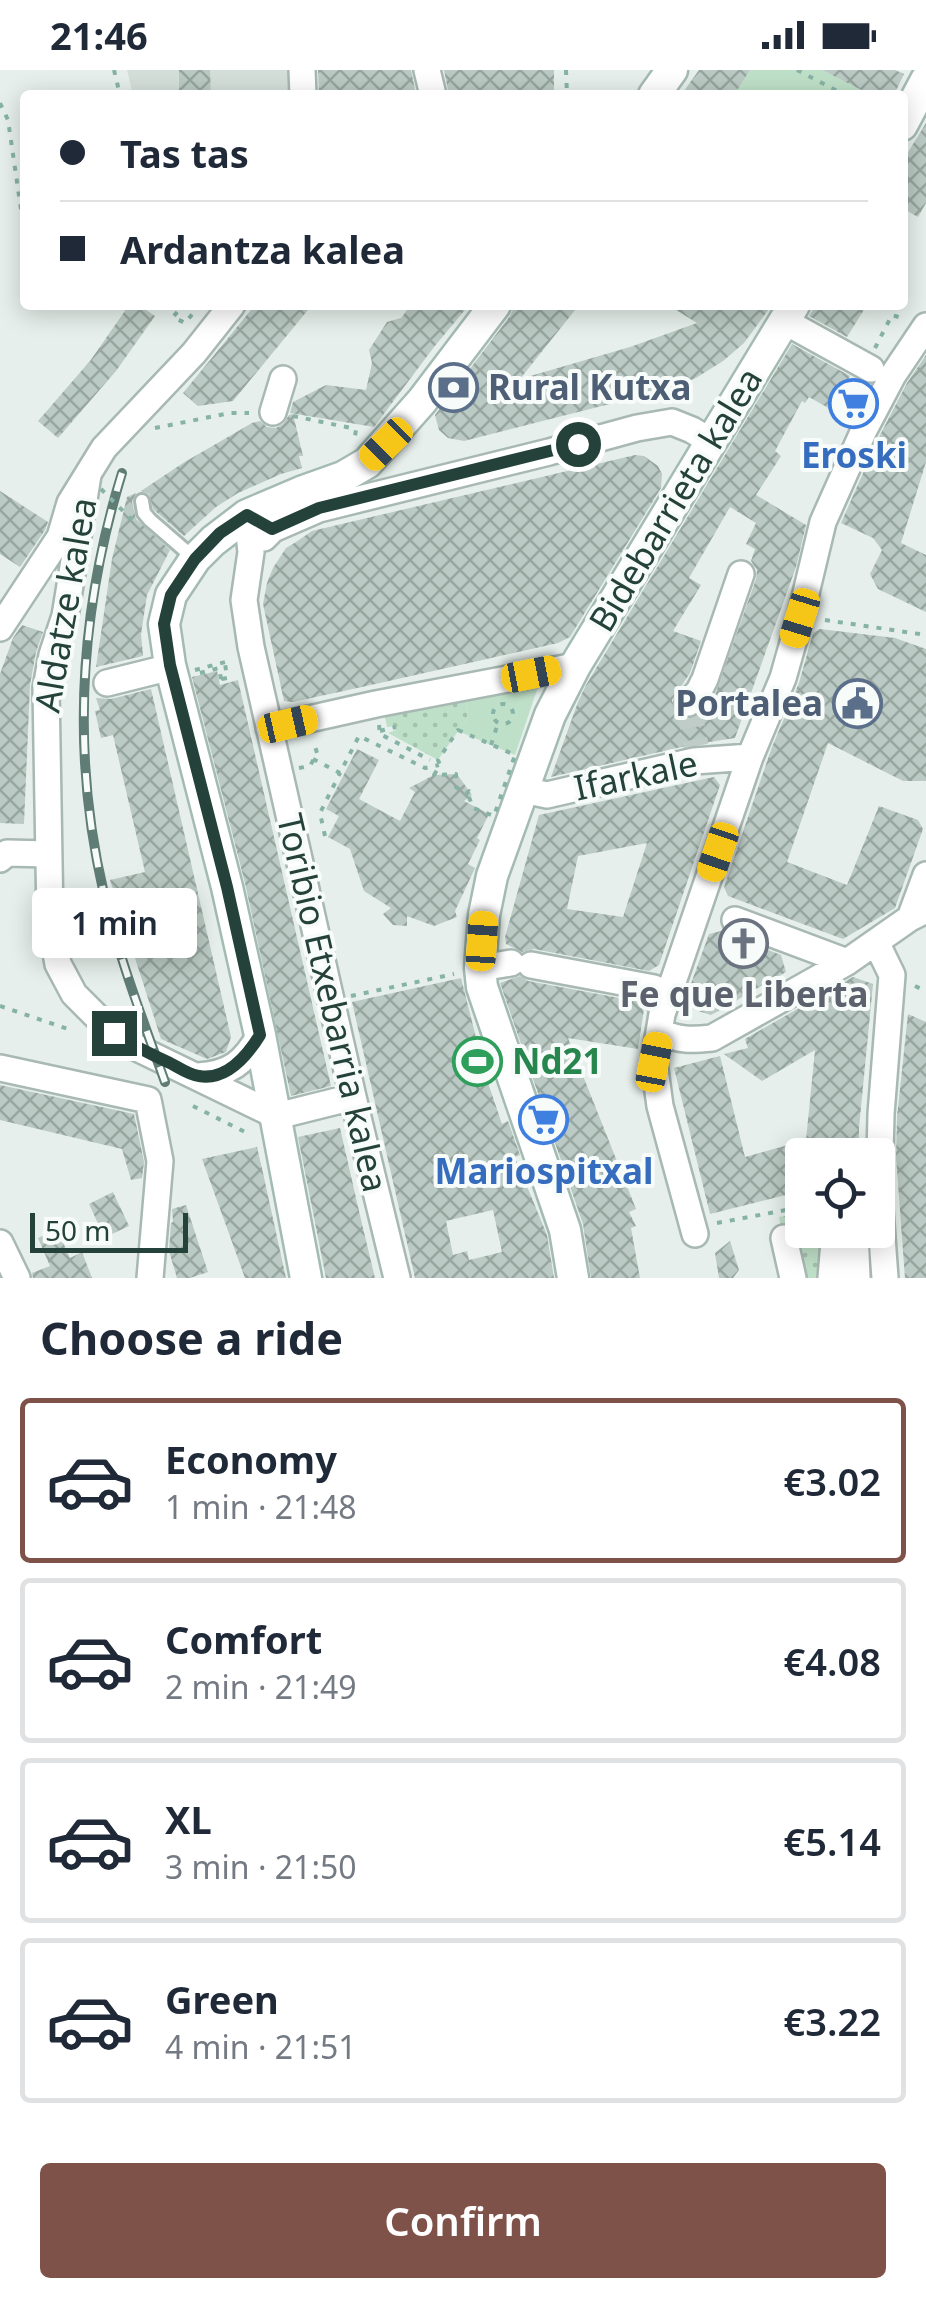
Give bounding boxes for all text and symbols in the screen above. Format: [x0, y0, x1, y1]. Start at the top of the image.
text: 21:46 [50, 9, 148, 61]
text: Tas tas [120, 127, 249, 179]
text: Ardantza kalea [120, 223, 405, 275]
street label: Bidebarrieta kalea [577, 359, 772, 640]
bank icon: Rural Kutxa [427, 362, 479, 414]
place label: Rural Kutxa [488, 363, 692, 410]
supermarket icon: Eroski [828, 378, 880, 430]
car [354, 412, 418, 476]
route start [556, 422, 601, 467]
place label: Eroski [801, 431, 907, 478]
street label: Aldatze kalea [23, 494, 107, 716]
car [777, 585, 823, 651]
car [499, 654, 563, 694]
public building icon: Portalea [832, 678, 884, 730]
place label: Portalea [675, 679, 823, 726]
car [255, 703, 321, 745]
street label: Ifarkale [570, 739, 702, 811]
street label: Toribio Etxebarria kalea [267, 809, 400, 1196]
car [694, 819, 742, 885]
callout: 1 min [32, 888, 196, 958]
text: 1 min [71, 901, 158, 944]
car [465, 910, 499, 972]
church icon: Fe que Liberta [718, 917, 770, 969]
place label: Fe que Liberta [620, 970, 868, 1017]
route end [92, 1011, 137, 1056]
car [634, 1030, 674, 1094]
sports icon: Nd21 [451, 1036, 503, 1088]
place label: Nd21 [512, 1037, 603, 1084]
supermarket icon: Mariospitxal [518, 1094, 570, 1146]
map controls [785, 1138, 895, 1248]
button: locate [785, 1138, 895, 1248]
place label: Mariospitxal [435, 1147, 653, 1194]
scale bar [30, 1208, 188, 1252]
text: 50 m [45, 1211, 111, 1249]
text: Choose a ride [40, 1307, 343, 1368]
text: Economy [165, 1433, 337, 1485]
icon: car [45, 1436, 135, 1526]
text: €3.02 [784, 1455, 881, 1507]
text: 1 min · 21:48 [165, 1485, 357, 1528]
text: Comfort [165, 1613, 322, 1665]
icon: car [45, 1616, 135, 1706]
text: €4.08 [784, 1635, 881, 1687]
text: 2 min · 21:49 [165, 1665, 357, 1708]
text: XL [165, 1793, 212, 1845]
icon: car [45, 1796, 135, 1886]
text: €5.14 [784, 1815, 881, 1867]
text: 3 min · 21:50 [165, 1845, 357, 1888]
text: Green [165, 1973, 279, 2025]
icon: car [45, 1976, 135, 2066]
text: €3.22 [784, 1995, 881, 2047]
text: 4 min · 21:51 [165, 2025, 357, 2068]
button: Confirm [40, 2163, 886, 2278]

